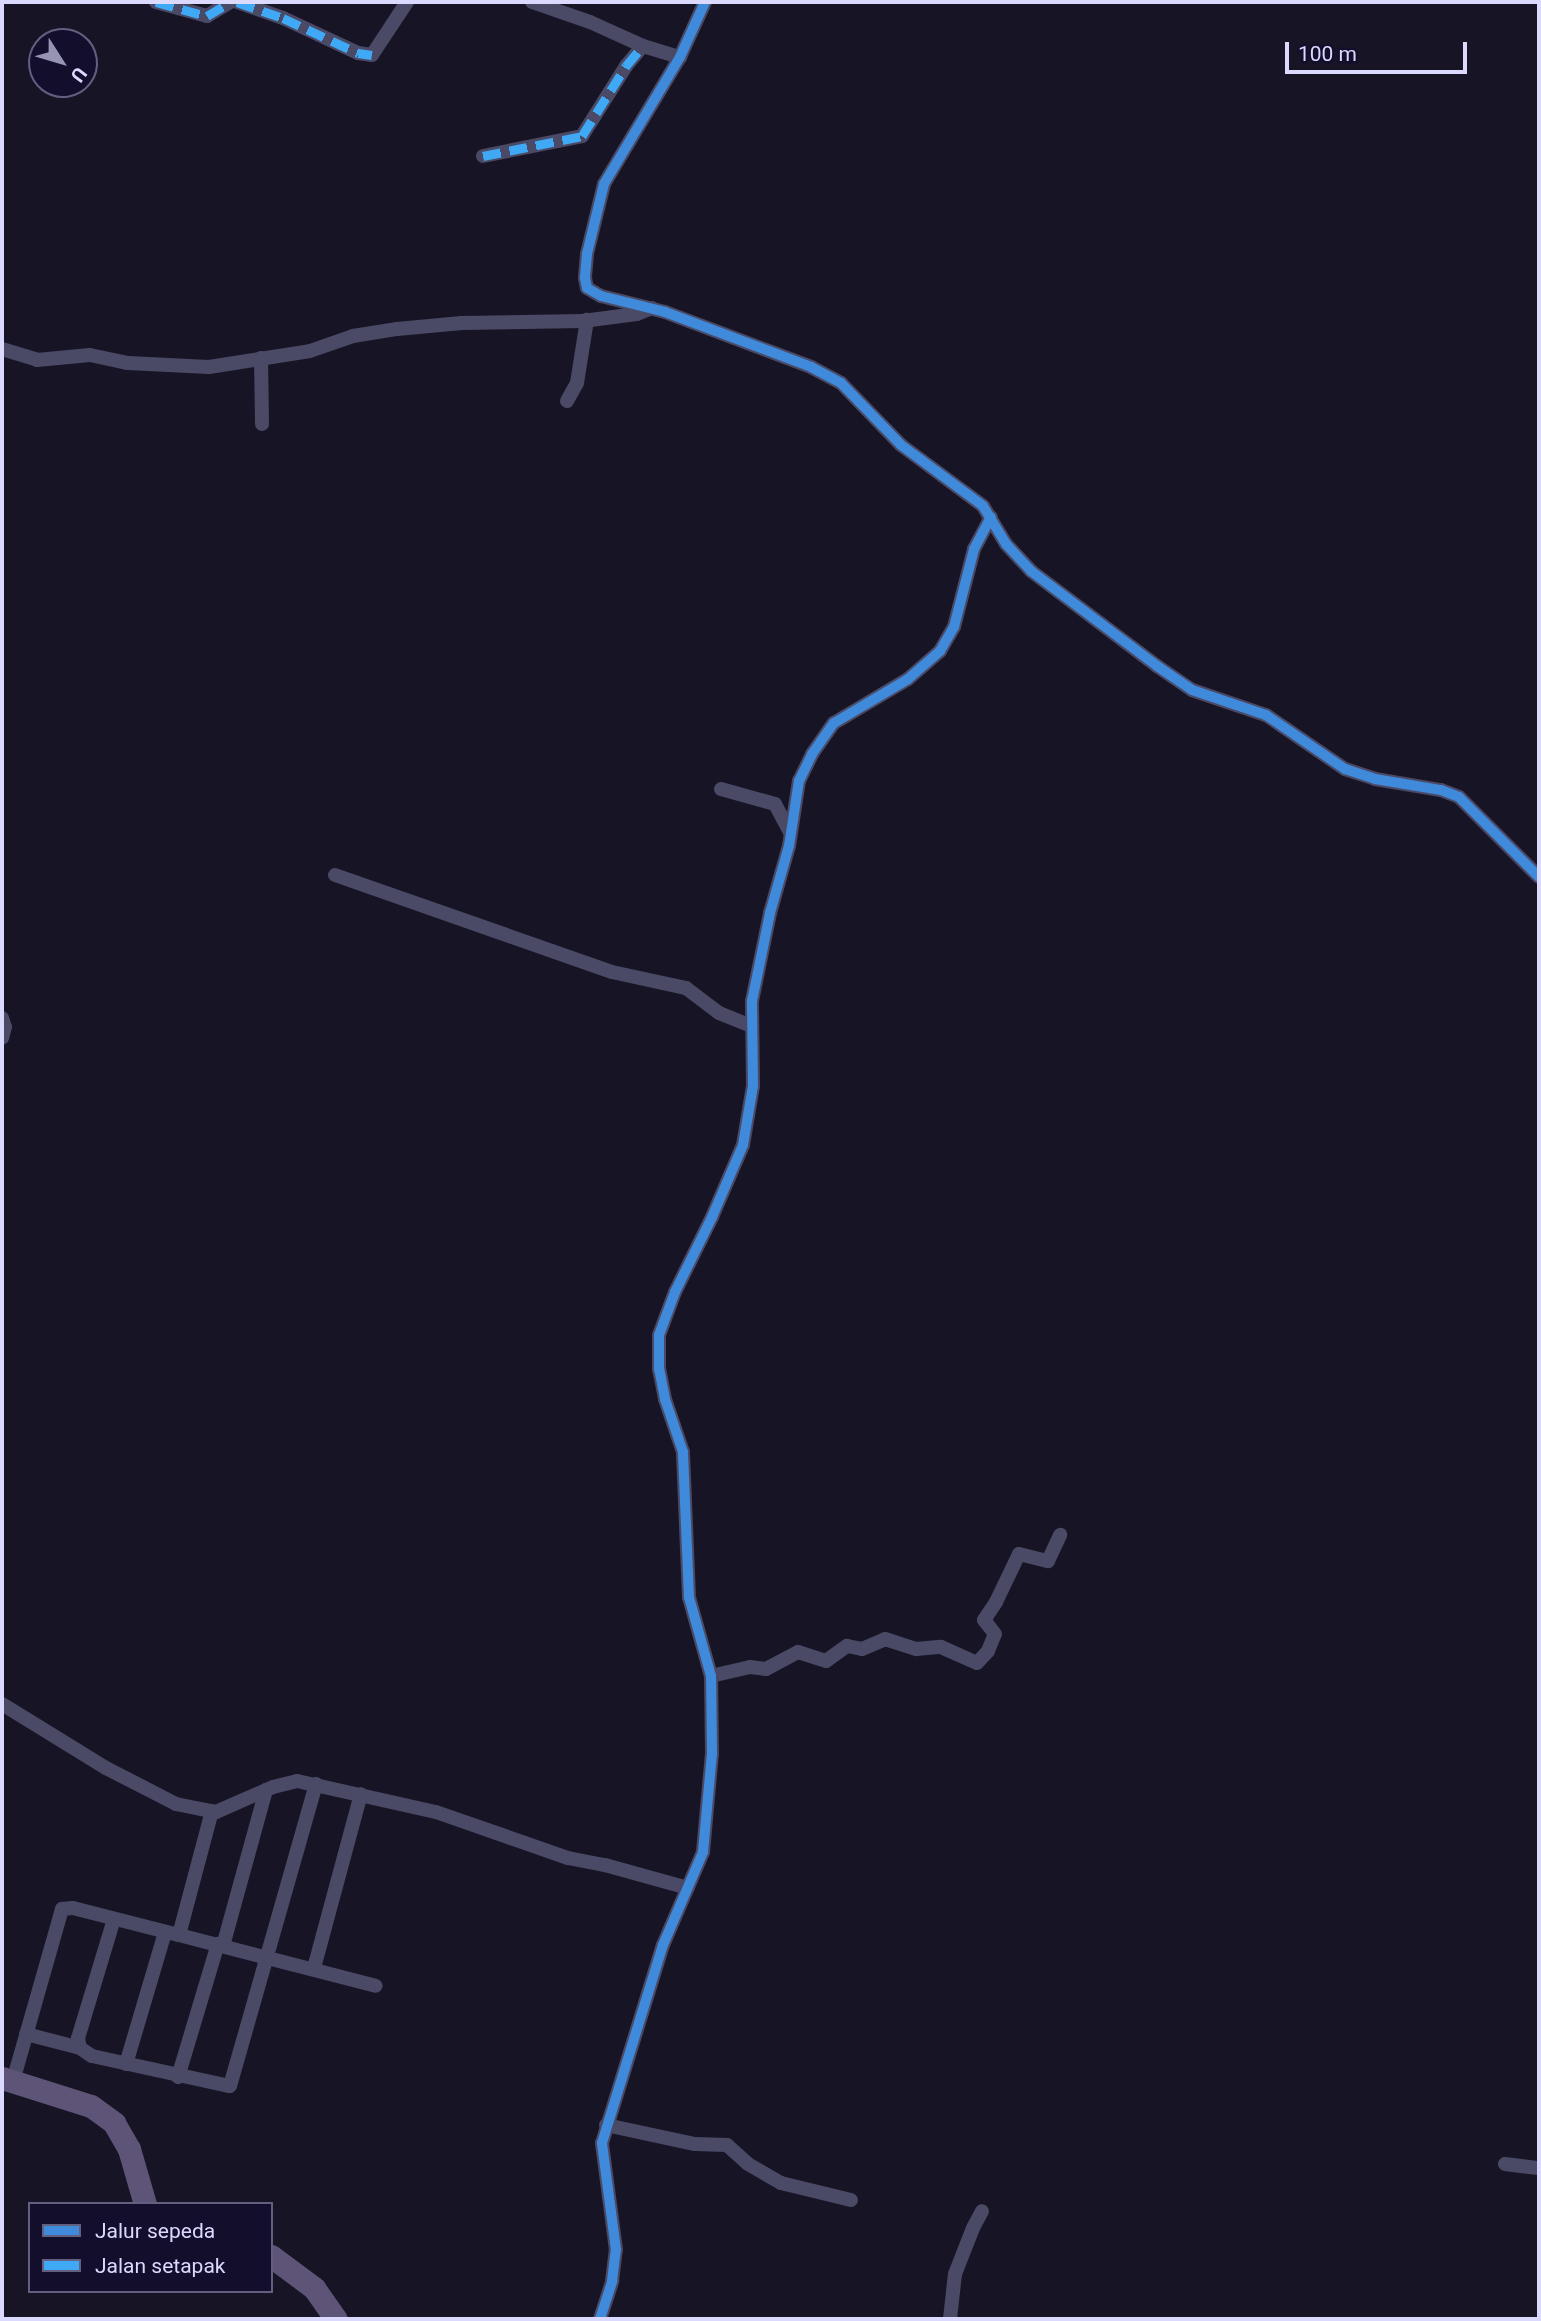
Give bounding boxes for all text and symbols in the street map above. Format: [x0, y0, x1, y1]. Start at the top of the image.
north arrow [28, 28, 98, 98]
scale bar [1289, 28, 1471, 72]
text: 100 m [1298, 42, 1357, 66]
text: U [66, 63, 92, 87]
legend [28, 2202, 273, 2293]
text: Jalur sepeda [95, 2219, 215, 2243]
text: Jalan setapak [95, 2254, 225, 2278]

